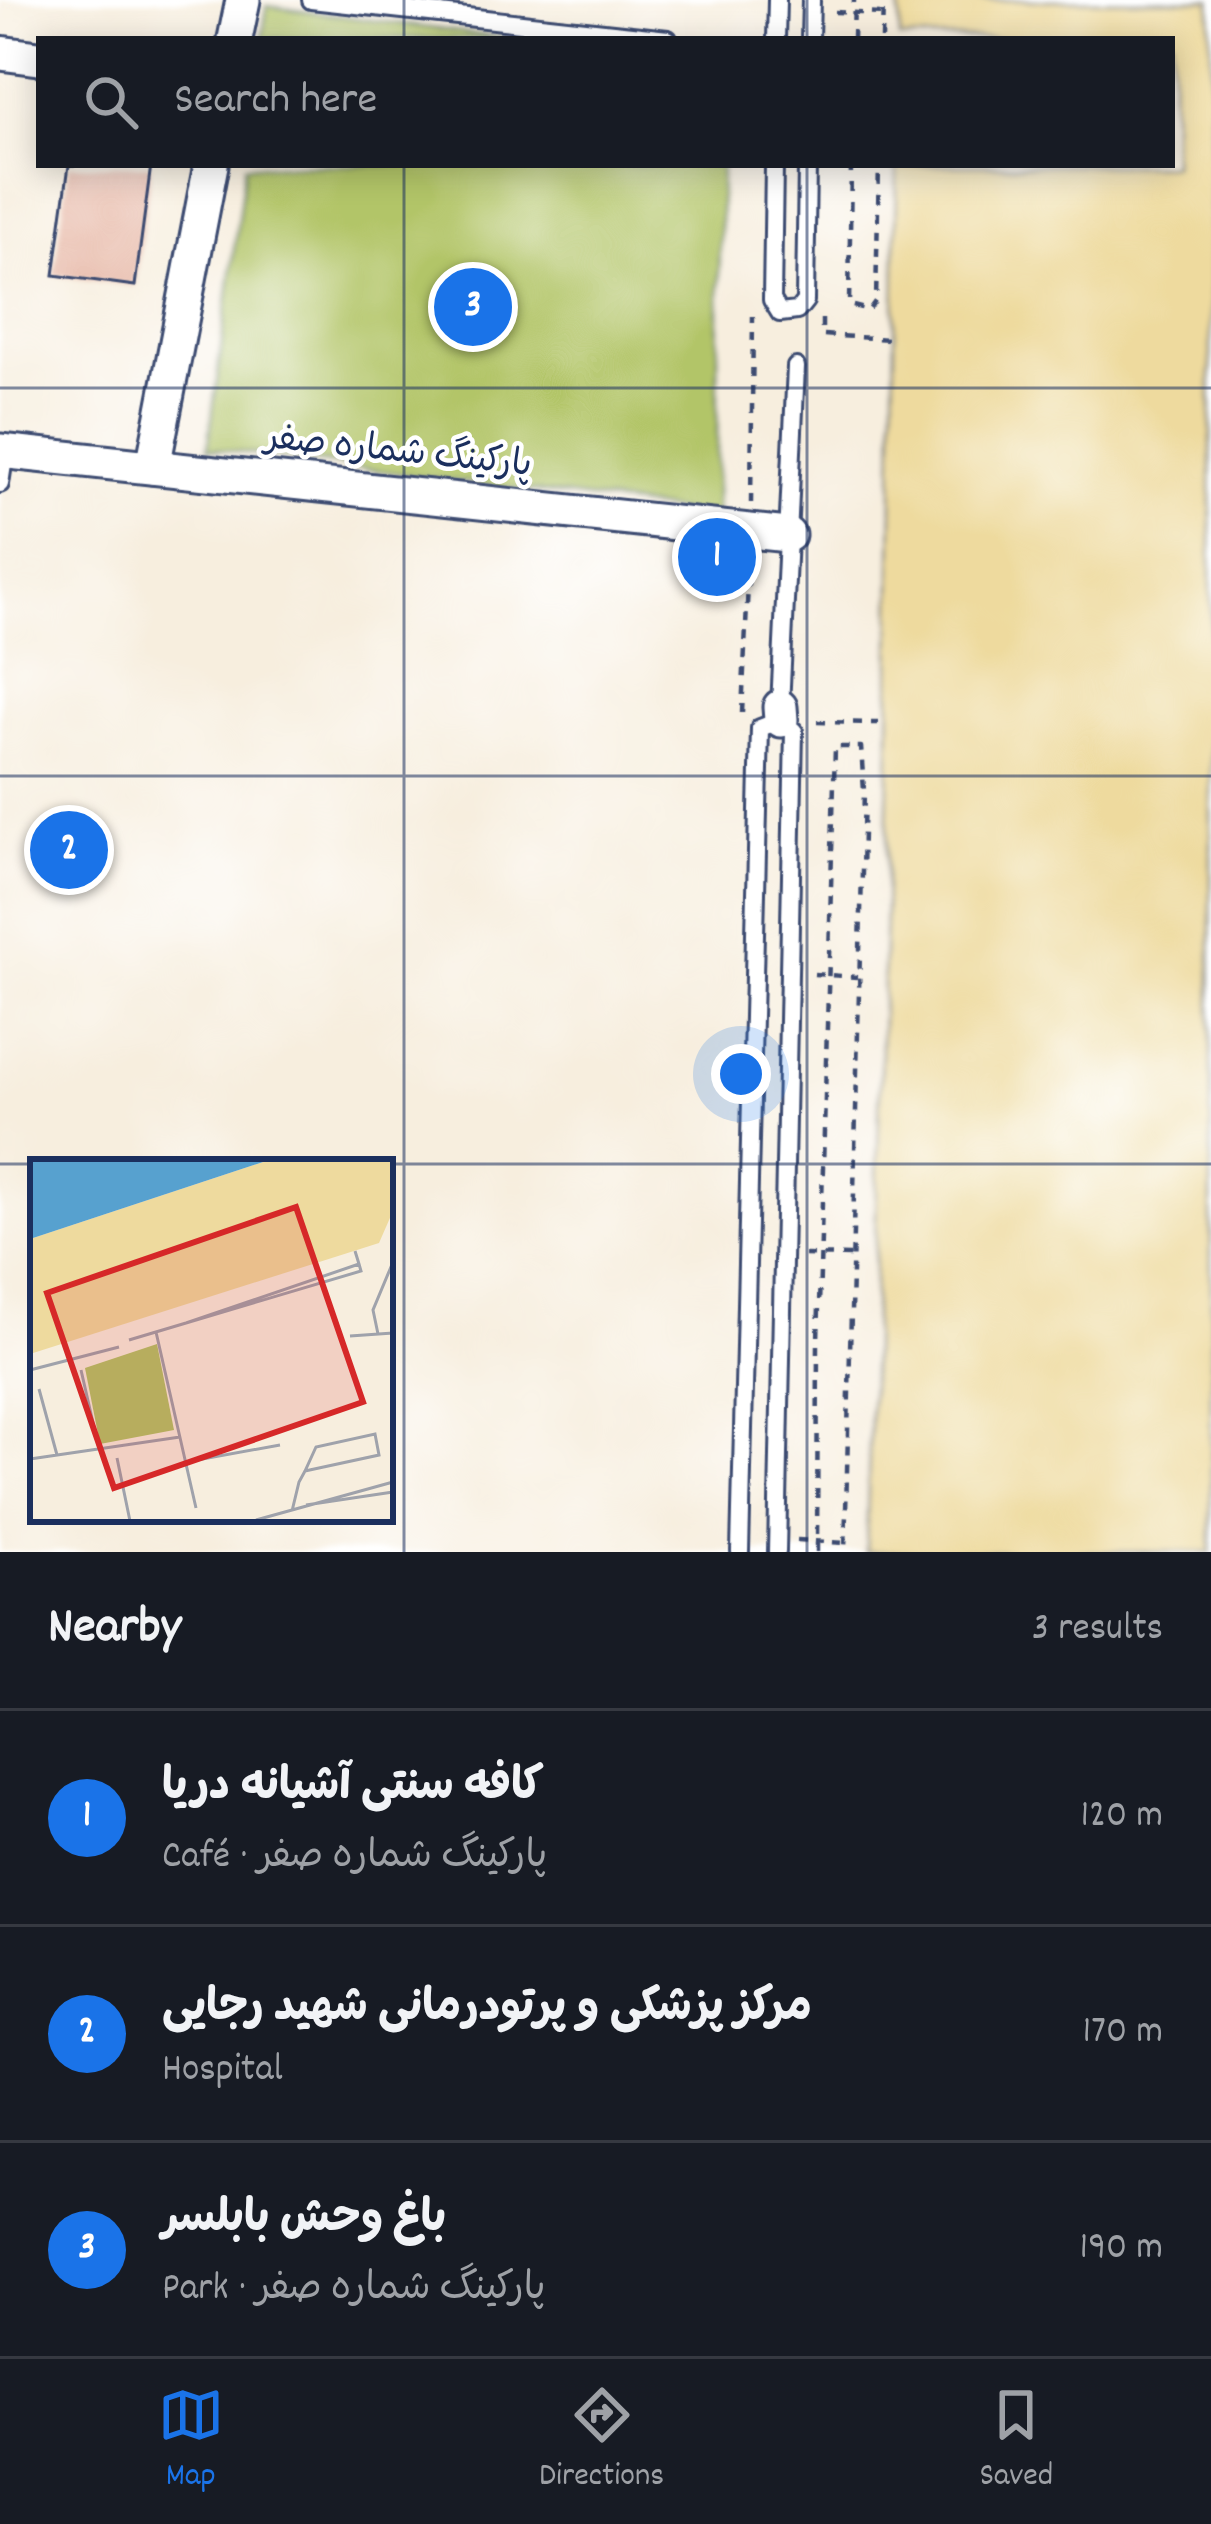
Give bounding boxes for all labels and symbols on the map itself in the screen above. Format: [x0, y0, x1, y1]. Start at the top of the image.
pin: 3 [434, 262, 512, 352]
street label: پارکینگ شماره صفر [259, 414, 534, 494]
pin: 1 [678, 512, 756, 602]
pin: 2 [30, 805, 108, 895]
your location [711, 1044, 771, 1104]
inset map [30, 1159, 393, 1522]

